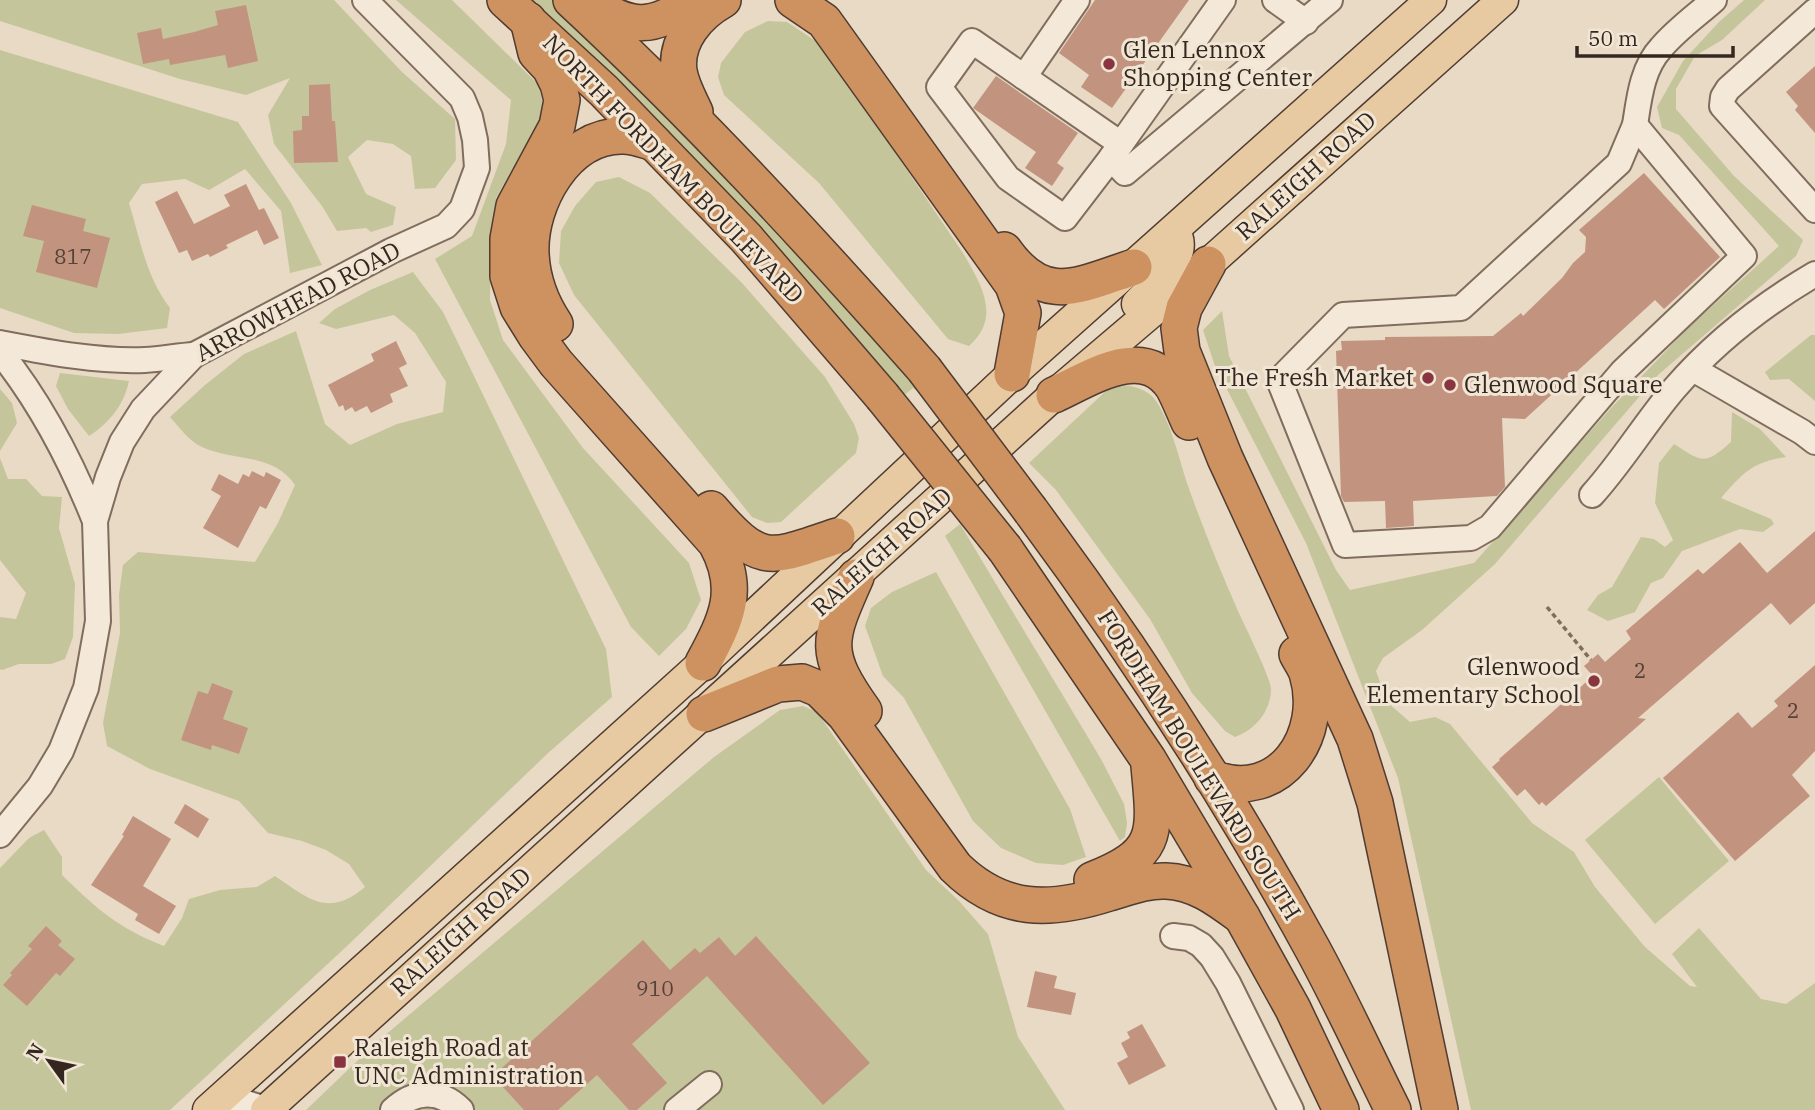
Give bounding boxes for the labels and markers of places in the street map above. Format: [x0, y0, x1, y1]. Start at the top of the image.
place label: Glen Lennox Shopping Center [1123, 33, 1312, 93]
marker: Glen Lennox Shopping Center [1101, 56, 1117, 72]
place label: The Fresh Market [1215, 361, 1414, 393]
place label: Glenwood Square [1464, 368, 1663, 400]
marker: The Fresh Market [1420, 370, 1436, 386]
marker: Glenwood Square [1442, 377, 1458, 393]
place label: Glenwood Elementary School [1366, 650, 1580, 710]
marker: Glenwood Elementary School [1586, 673, 1602, 689]
place label: Raleigh Road at UNC Administration [354, 1031, 584, 1091]
marker: Raleigh Road at UNC Administration [332, 1054, 348, 1070]

